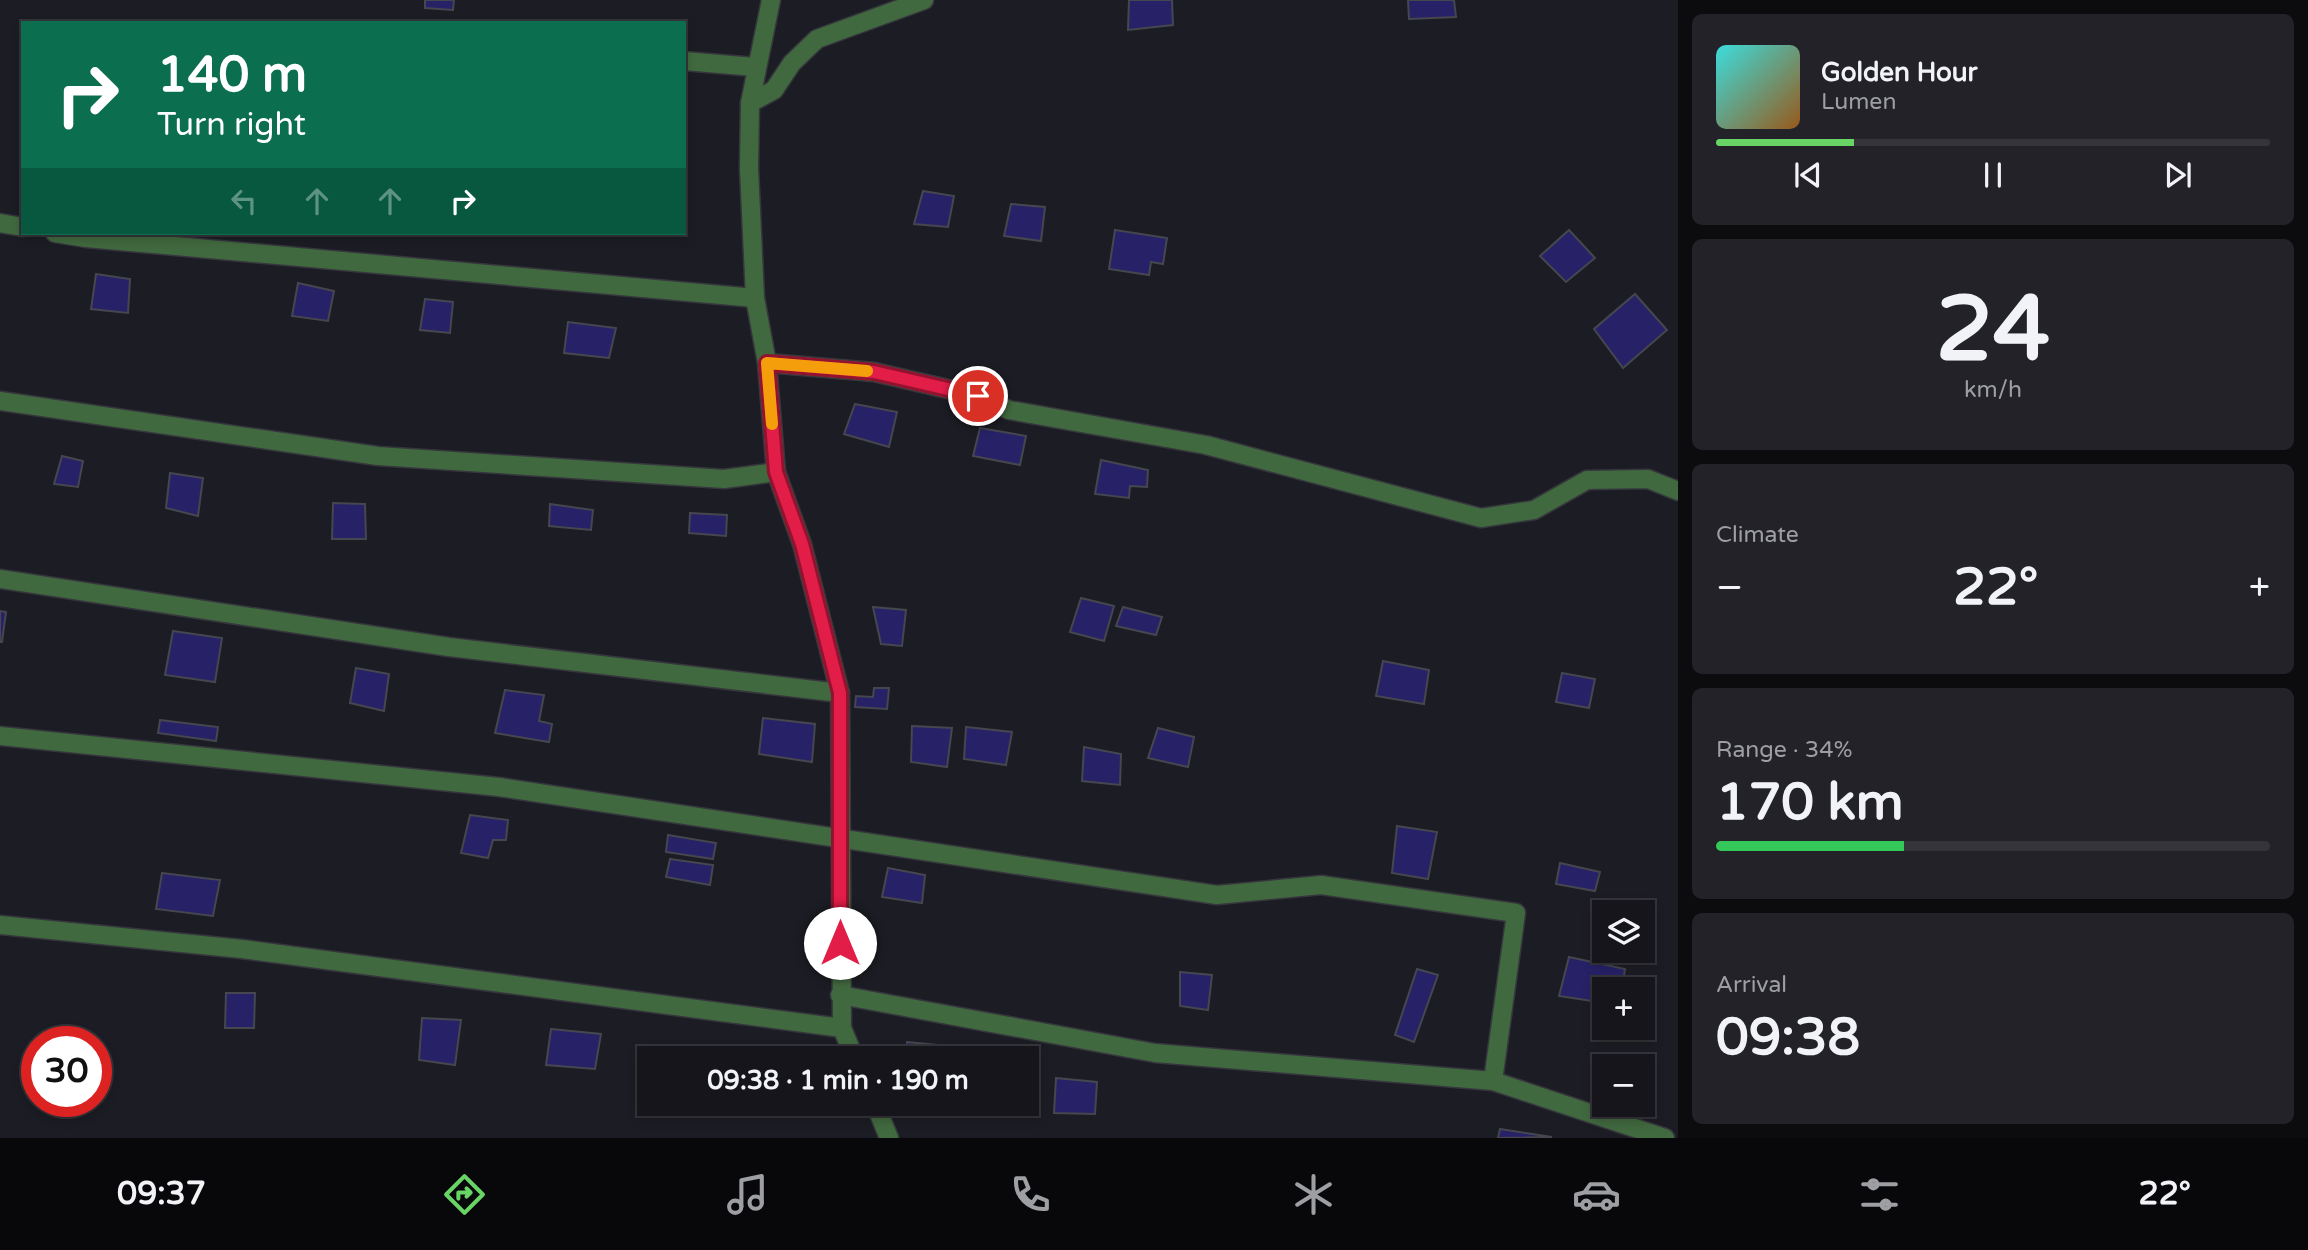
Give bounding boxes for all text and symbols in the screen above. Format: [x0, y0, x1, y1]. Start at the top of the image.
text: 140 m [157, 46, 307, 105]
icon: right [42, 49, 133, 140]
text: Golden Hour [1821, 57, 1978, 88]
text: Lumen [1821, 88, 1896, 116]
text: Turn right [157, 106, 306, 144]
icon: previous [1789, 156, 1827, 194]
icon: pause [1974, 156, 2012, 194]
icon: next [2159, 156, 2197, 194]
icon: left [225, 182, 263, 220]
icon: ahead [298, 182, 336, 220]
icon: ahead [371, 182, 409, 220]
icon: right [444, 182, 482, 220]
text: 24 [1936, 275, 2050, 385]
pin [948, 366, 1008, 426]
text: km/h [1964, 376, 2022, 404]
icon: arrive [959, 377, 997, 415]
text: Climate [1716, 521, 1799, 549]
text: 22° [1953, 556, 2038, 619]
text: − [1716, 565, 1743, 611]
text: + [2249, 565, 2270, 611]
text: Range · 34% [1716, 736, 1852, 764]
text: 170 km [1716, 771, 1904, 834]
map controls [1592, 900, 1655, 1117]
button: layers [1592, 900, 1655, 963]
position arrow [803, 906, 877, 980]
text: Arrival [1716, 971, 1787, 999]
button: + [1592, 977, 1655, 1040]
text: 09:38 [1716, 1006, 1860, 1069]
speed limit sign: 30 [21, 1026, 112, 1117]
button: − [1592, 1054, 1655, 1117]
text: 09:38 · 1 min · 190 m [707, 1065, 969, 1096]
icon: directions [440, 1170, 489, 1219]
icon: music [723, 1170, 772, 1219]
icon: phone [1006, 1170, 1055, 1219]
icon: climate [1289, 1170, 1338, 1219]
icon: car [1572, 1170, 1621, 1219]
icon: filters [1855, 1170, 1904, 1219]
text: 09:37 [117, 1175, 206, 1213]
text: 22° [2139, 1175, 2191, 1213]

